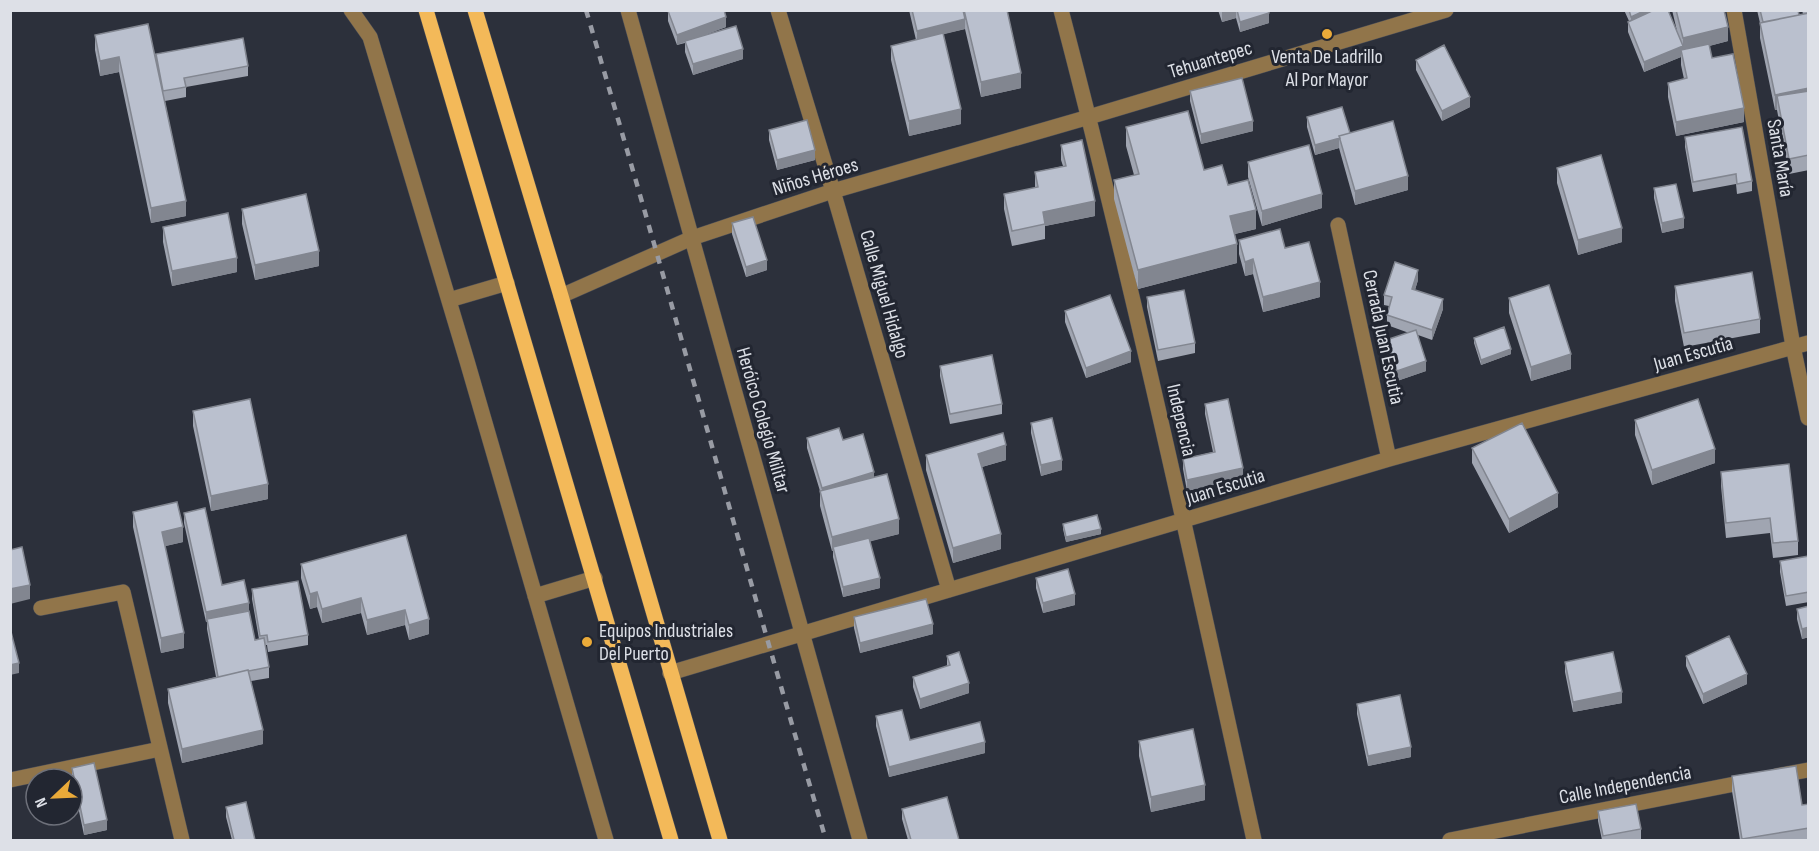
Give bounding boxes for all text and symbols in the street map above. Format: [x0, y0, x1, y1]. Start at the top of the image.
marker: Venta De Ladrillo Al Por Mayor [1320, 27, 1334, 41]
street label: Tehuantepec [1165, 36, 1255, 84]
place label: Venta De Ladrillo Al Por Mayor [1271, 45, 1383, 92]
street label: Santa María [1761, 117, 1799, 199]
street label: Niños Héroes [770, 153, 861, 201]
street label: Calle Miguel Hidalgo [854, 227, 914, 361]
street label: Cerrada Juan Escutia [1357, 268, 1409, 407]
street label: Juan Escutia [1650, 331, 1736, 377]
street label: Heróico Colegio Militar [731, 345, 795, 496]
street label: Indepencia [1161, 382, 1201, 459]
street label: Juan Escutia [1182, 464, 1268, 511]
place label: Equipos Industriales Del Puerto [599, 619, 733, 666]
marker: Equipos Industriales Del Puerto [580, 635, 594, 649]
street label: Calle Independencia [1557, 760, 1693, 810]
north arrow [24, 767, 84, 827]
text: N [31, 795, 52, 810]

